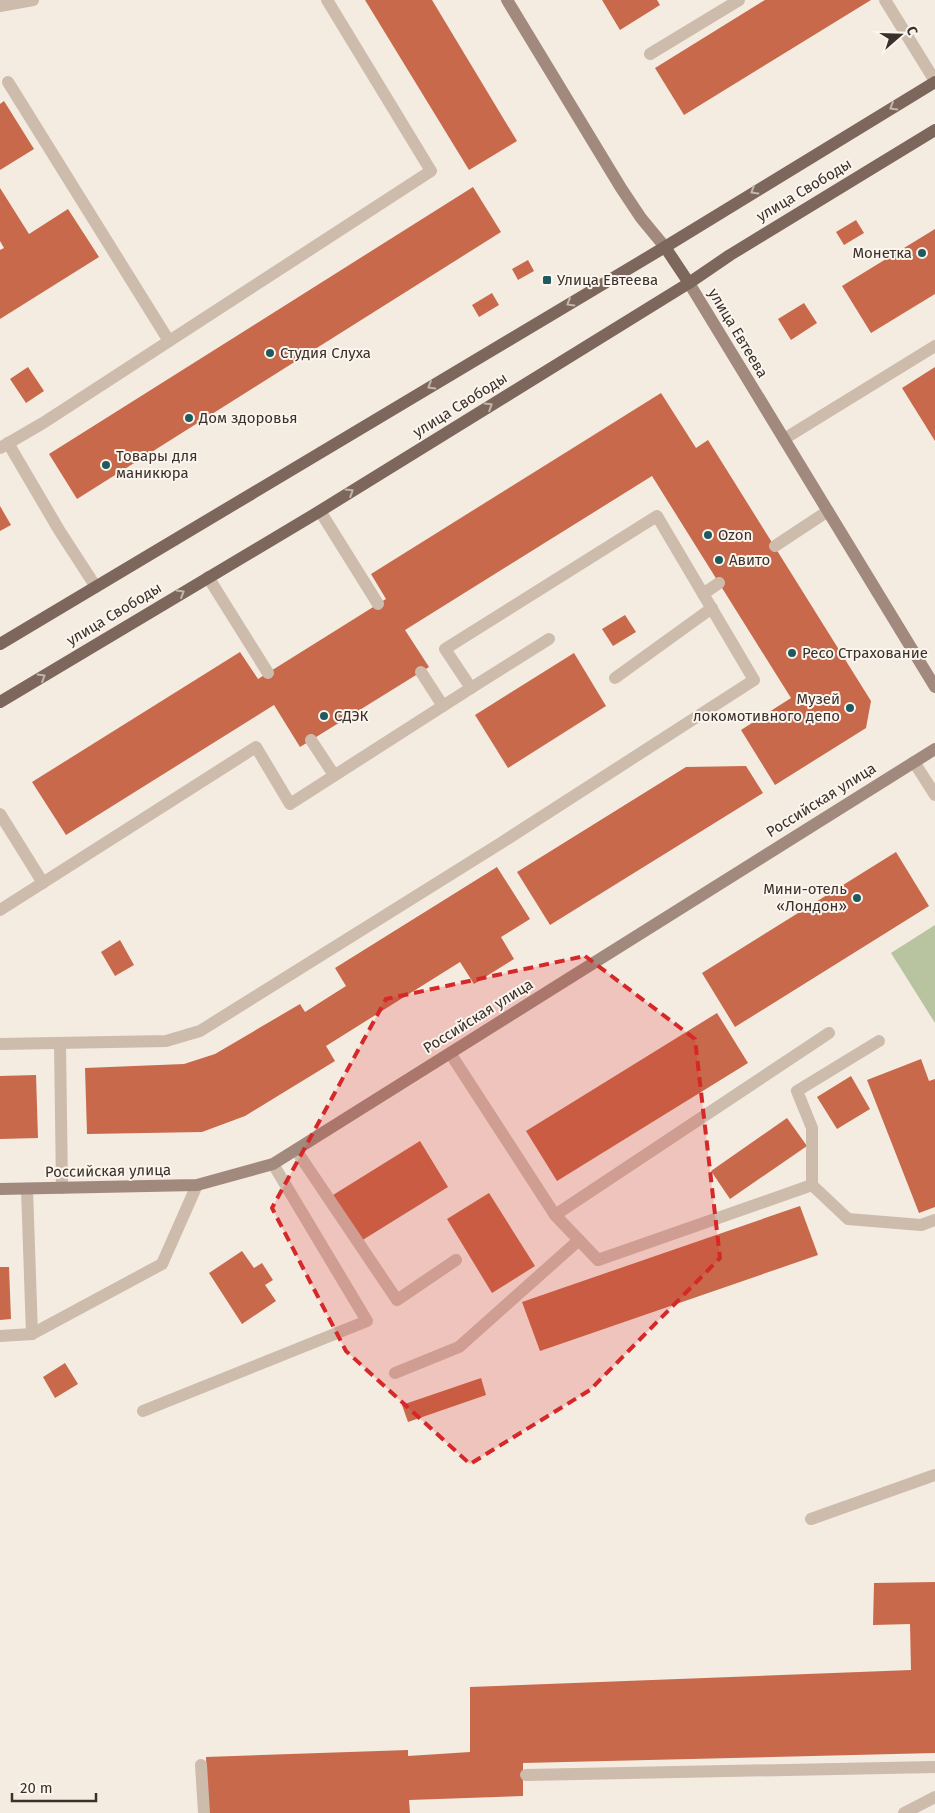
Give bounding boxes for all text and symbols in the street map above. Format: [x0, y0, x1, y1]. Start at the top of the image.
north arrow [875, 10, 925, 60]
text: С [902, 24, 921, 37]
one-way arrow [890, 101, 899, 111]
street label: улица Свободы [753, 155, 855, 225]
one-way arrow [751, 185, 760, 195]
place label: Монетка [852, 244, 912, 262]
marker: Монетка [916, 247, 928, 259]
place label: Улица Евтеева [557, 271, 658, 289]
marker: Улица Евтеева [541, 274, 553, 286]
street label: улица Евтеева [704, 285, 772, 381]
one-way arrow [567, 296, 576, 306]
place label: Студия Слуха [280, 344, 371, 362]
marker: Студия Слуха [264, 347, 276, 359]
street label: улица Свободы [410, 369, 510, 441]
one-way arrow [427, 380, 436, 390]
one-way arrow [483, 403, 492, 413]
place label: Дом здоровья [198, 409, 298, 427]
marker: Дом здоровья [183, 412, 195, 424]
place label: Товары для маникюра [116, 447, 197, 482]
marker: Товары для маникюра [100, 459, 112, 471]
one-way arrow [345, 488, 354, 498]
place label: Ozon [718, 526, 752, 544]
marker: Ozon [702, 529, 714, 541]
place label: Авито [729, 551, 770, 569]
marker: Авито [713, 554, 725, 566]
street label: улица Свободы [63, 579, 165, 649]
one-way arrow [175, 589, 184, 599]
place label: Ресо Страхование [802, 644, 928, 662]
marker: Ресо Страхование [786, 647, 798, 659]
one-way arrow [36, 674, 45, 684]
place label: Музей локомотивного депо [693, 690, 840, 725]
marker: Музей локомотивного депо [844, 702, 856, 714]
place label: СДЭК [334, 707, 369, 725]
marker: СДЭК [318, 710, 330, 722]
street label: Российская улица [763, 759, 879, 841]
place label: Мини-отель «Лондон» [763, 880, 847, 915]
marker: Мини-отель «Лондон» [851, 892, 863, 904]
street label: Российская улица [420, 975, 536, 1057]
street label: Российская улица [45, 1161, 171, 1181]
scale bar [12, 1770, 96, 1802]
text: 20 m [20, 1779, 53, 1797]

